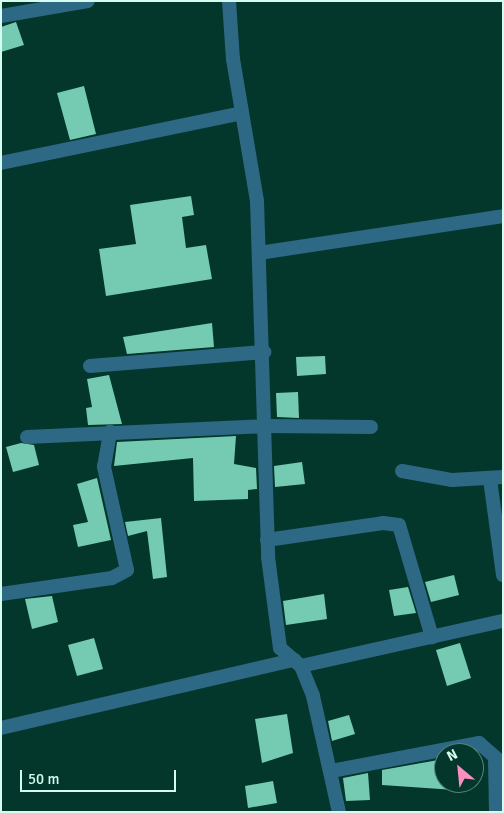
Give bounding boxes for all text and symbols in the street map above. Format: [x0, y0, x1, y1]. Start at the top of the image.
north arrow [434, 743, 484, 793]
text: N [444, 745, 460, 765]
scale bar [22, 760, 179, 792]
text: 50 m [28, 770, 59, 788]

